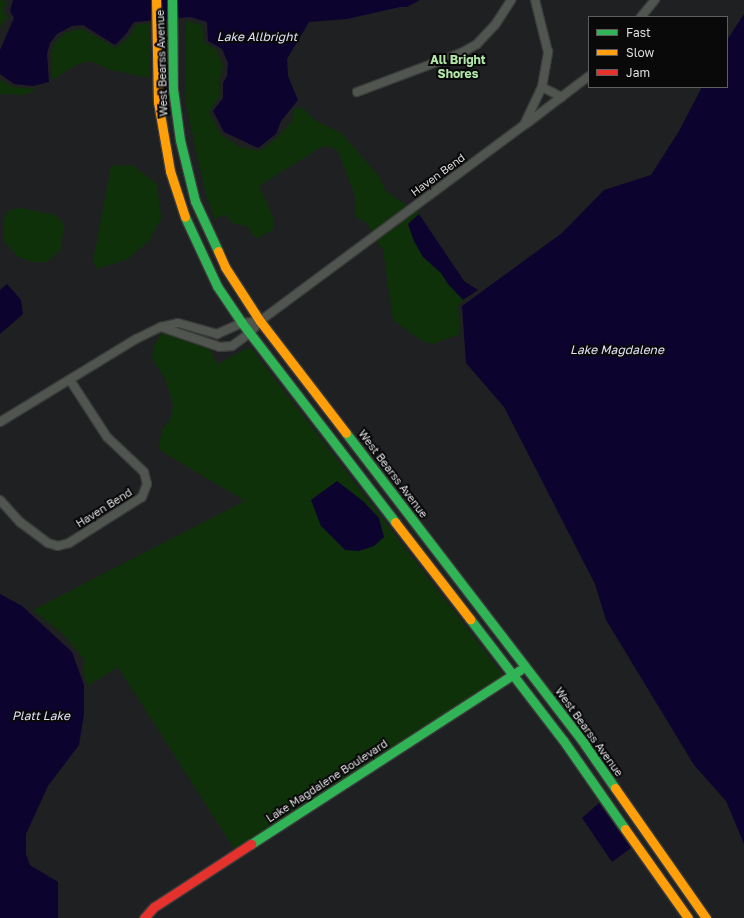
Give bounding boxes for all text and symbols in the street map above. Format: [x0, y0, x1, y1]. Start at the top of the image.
street label: West Bearss Avenue [154, 9, 170, 117]
legend [588, 16, 728, 88]
text: Fast [626, 25, 651, 40]
water label: Lake Allbright [217, 30, 297, 44]
text: Slow [626, 45, 654, 60]
district label: All Bright Shores [430, 53, 486, 81]
text: Jam [626, 65, 650, 80]
street label: Haven Bend [408, 151, 468, 199]
water label: Lake Magdalene [570, 343, 664, 357]
street label: West Bearss Avenue [356, 427, 430, 521]
street label: Haven Bend [74, 486, 134, 530]
street label: West Bearss Avenue [552, 685, 626, 779]
water label: Platt Lake [12, 709, 70, 723]
street label: Lake Magdalene Boulevard [264, 737, 390, 825]

